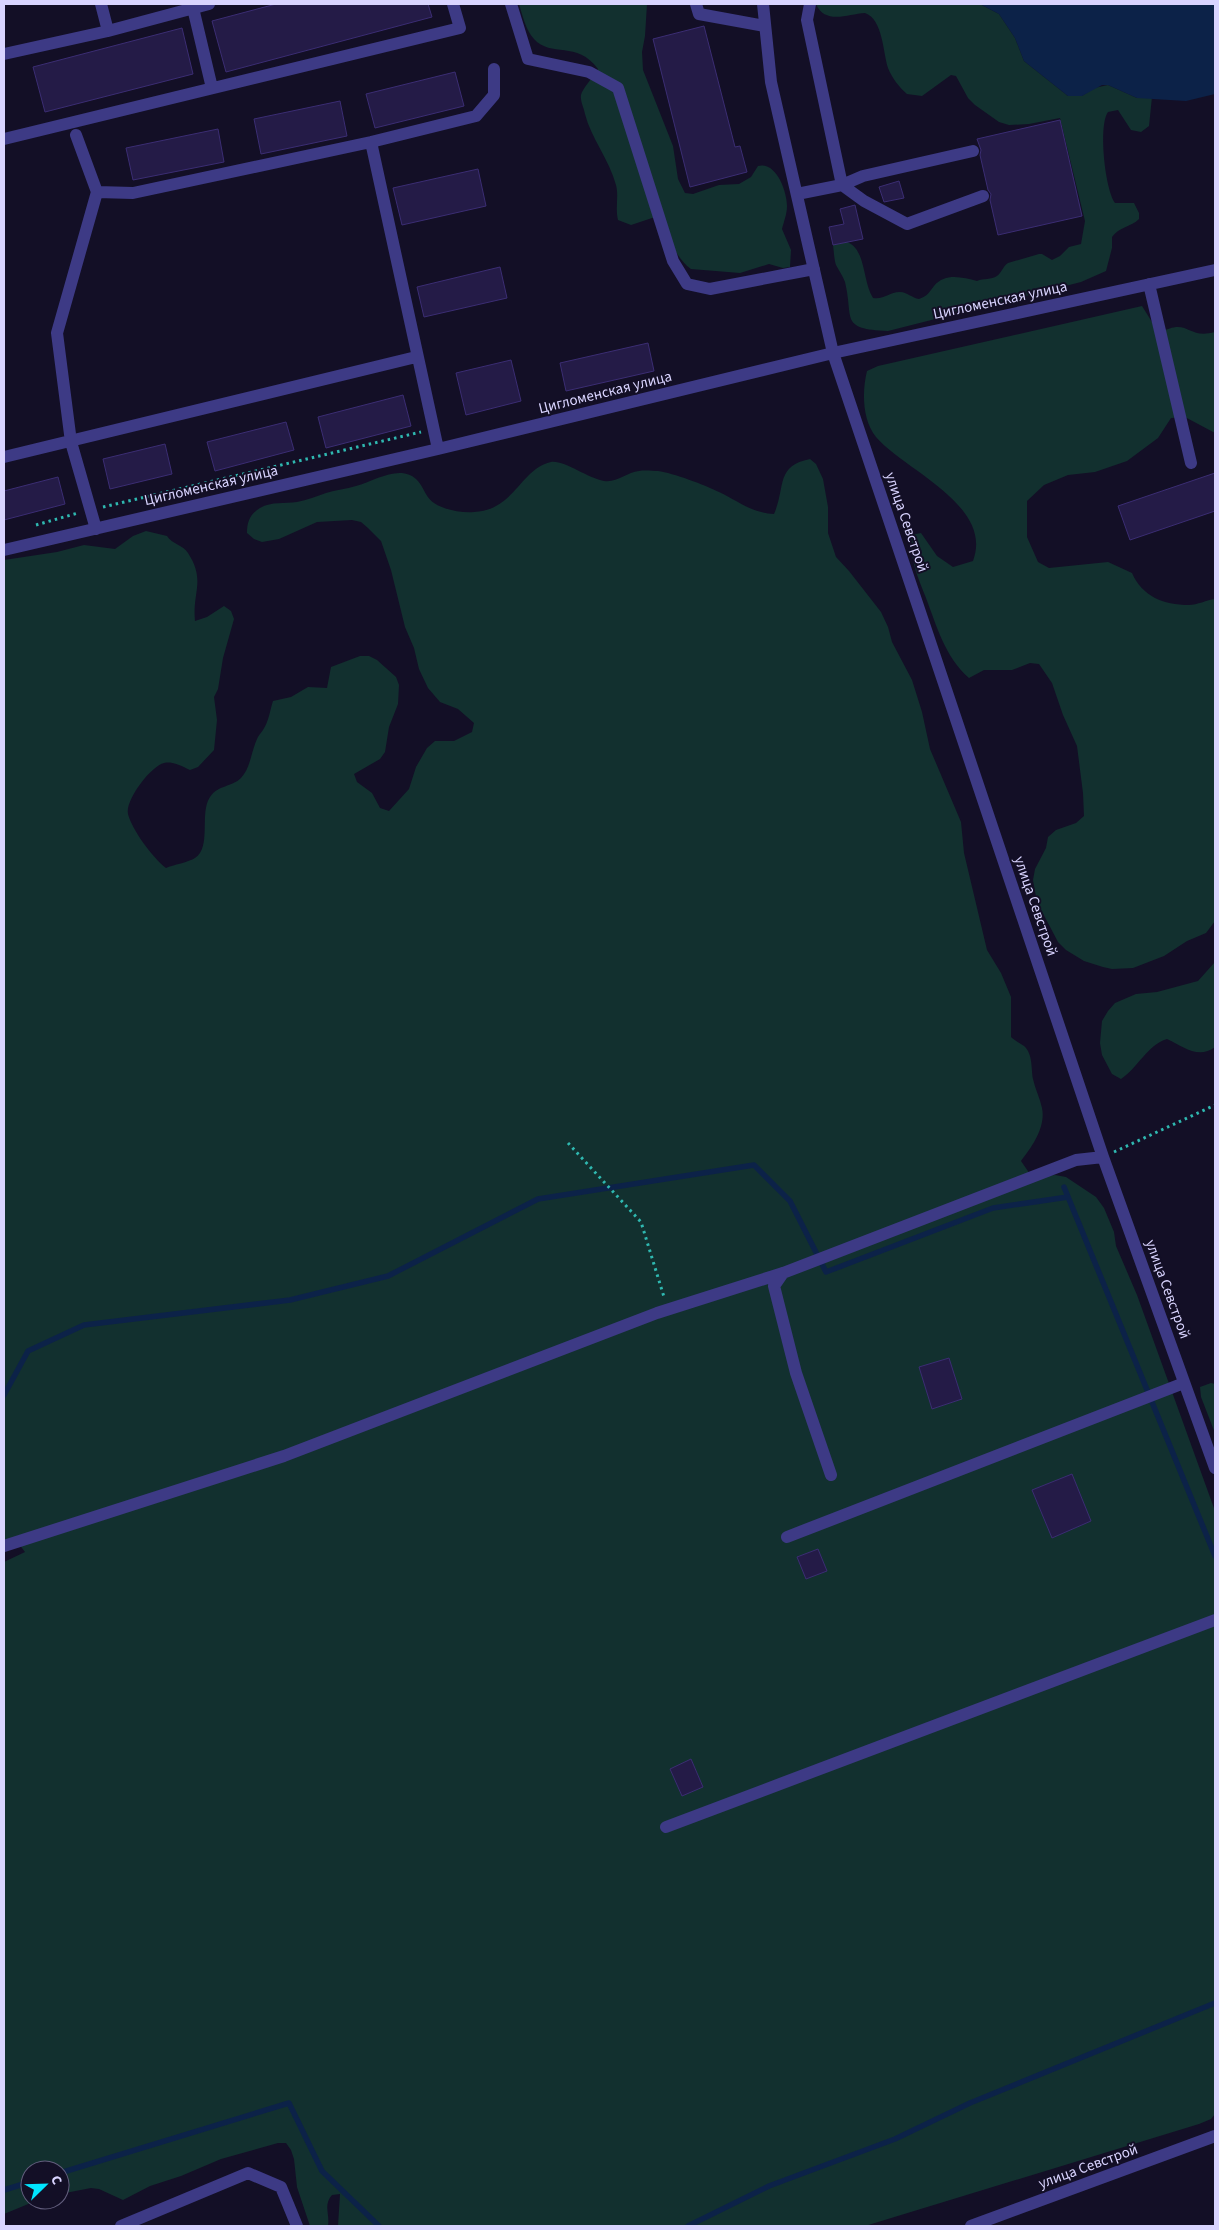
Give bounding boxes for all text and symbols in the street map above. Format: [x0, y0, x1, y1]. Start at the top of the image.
street label: Цигломенская улица [931, 276, 1069, 325]
street label: Цигломенская улица [536, 366, 674, 419]
street label: Цигломенская улица [142, 460, 280, 511]
street label: улица Севстрой [880, 469, 933, 575]
street label: улица Севстрой [1009, 853, 1062, 959]
street label: улица Севстрой [1140, 1236, 1195, 1342]
street label: улица Севстрой [1035, 2139, 1141, 2194]
north arrow [20, 2160, 70, 2210]
text: С [45, 2173, 67, 2188]

